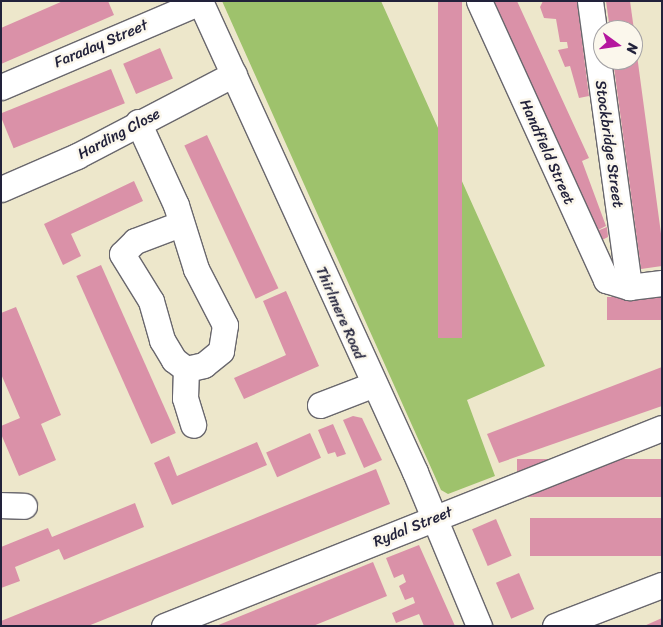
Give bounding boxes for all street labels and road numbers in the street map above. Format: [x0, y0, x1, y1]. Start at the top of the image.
street label: Faraday Street [51, 16, 151, 72]
street label: Stockbridge Street [591, 79, 627, 209]
street label: Handfield Street [516, 97, 578, 207]
street label: Harding Close [74, 104, 164, 164]
street label: Thirlmere Road [312, 264, 368, 362]
street label: Rydal Street [371, 503, 455, 551]

